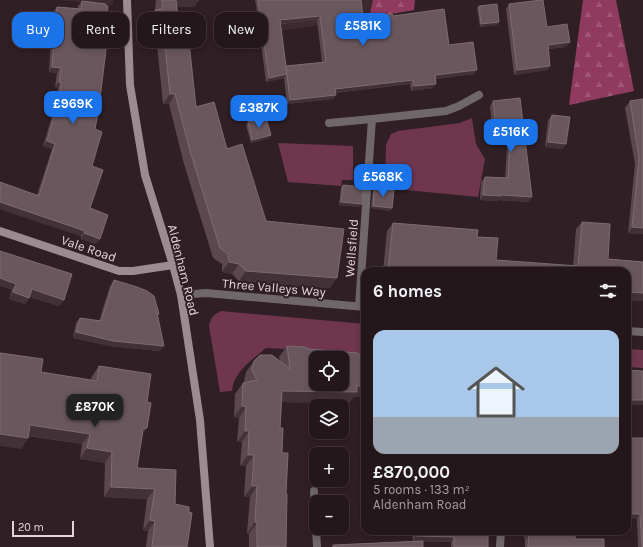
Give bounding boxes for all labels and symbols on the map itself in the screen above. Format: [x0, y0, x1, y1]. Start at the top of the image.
pin: £581K [335, 13, 391, 47]
pin: £969K [45, 91, 101, 125]
pin: £387K [231, 95, 287, 129]
pin: £516K [483, 119, 539, 153]
pin: £568K [355, 164, 411, 198]
street label: Wellsfield [342, 218, 361, 278]
street label: Aldenham Road [165, 223, 202, 317]
street label: Vale Road [59, 232, 118, 265]
street label: Three Valleys Way [222, 275, 326, 299]
pin: £870K [67, 394, 123, 428]
scale bar [12, 519, 74, 538]

